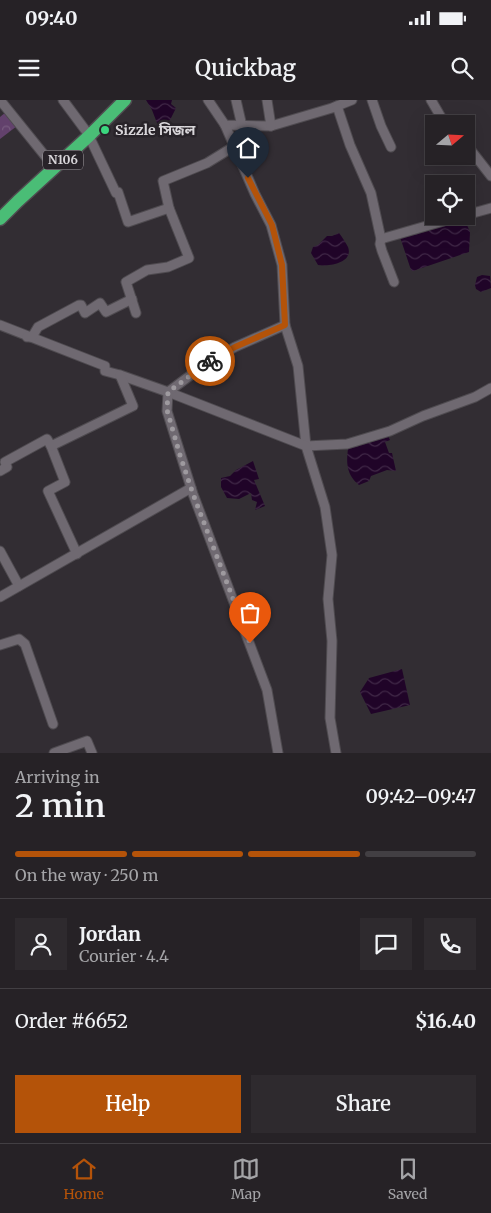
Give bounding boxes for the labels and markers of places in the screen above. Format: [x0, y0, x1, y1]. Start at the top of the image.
place label: Sizzle সিজল [115, 121, 196, 139]
marker: Sizzle সিজল [99, 124, 111, 136]
pin [227, 127, 269, 178]
pin [229, 592, 271, 643]

